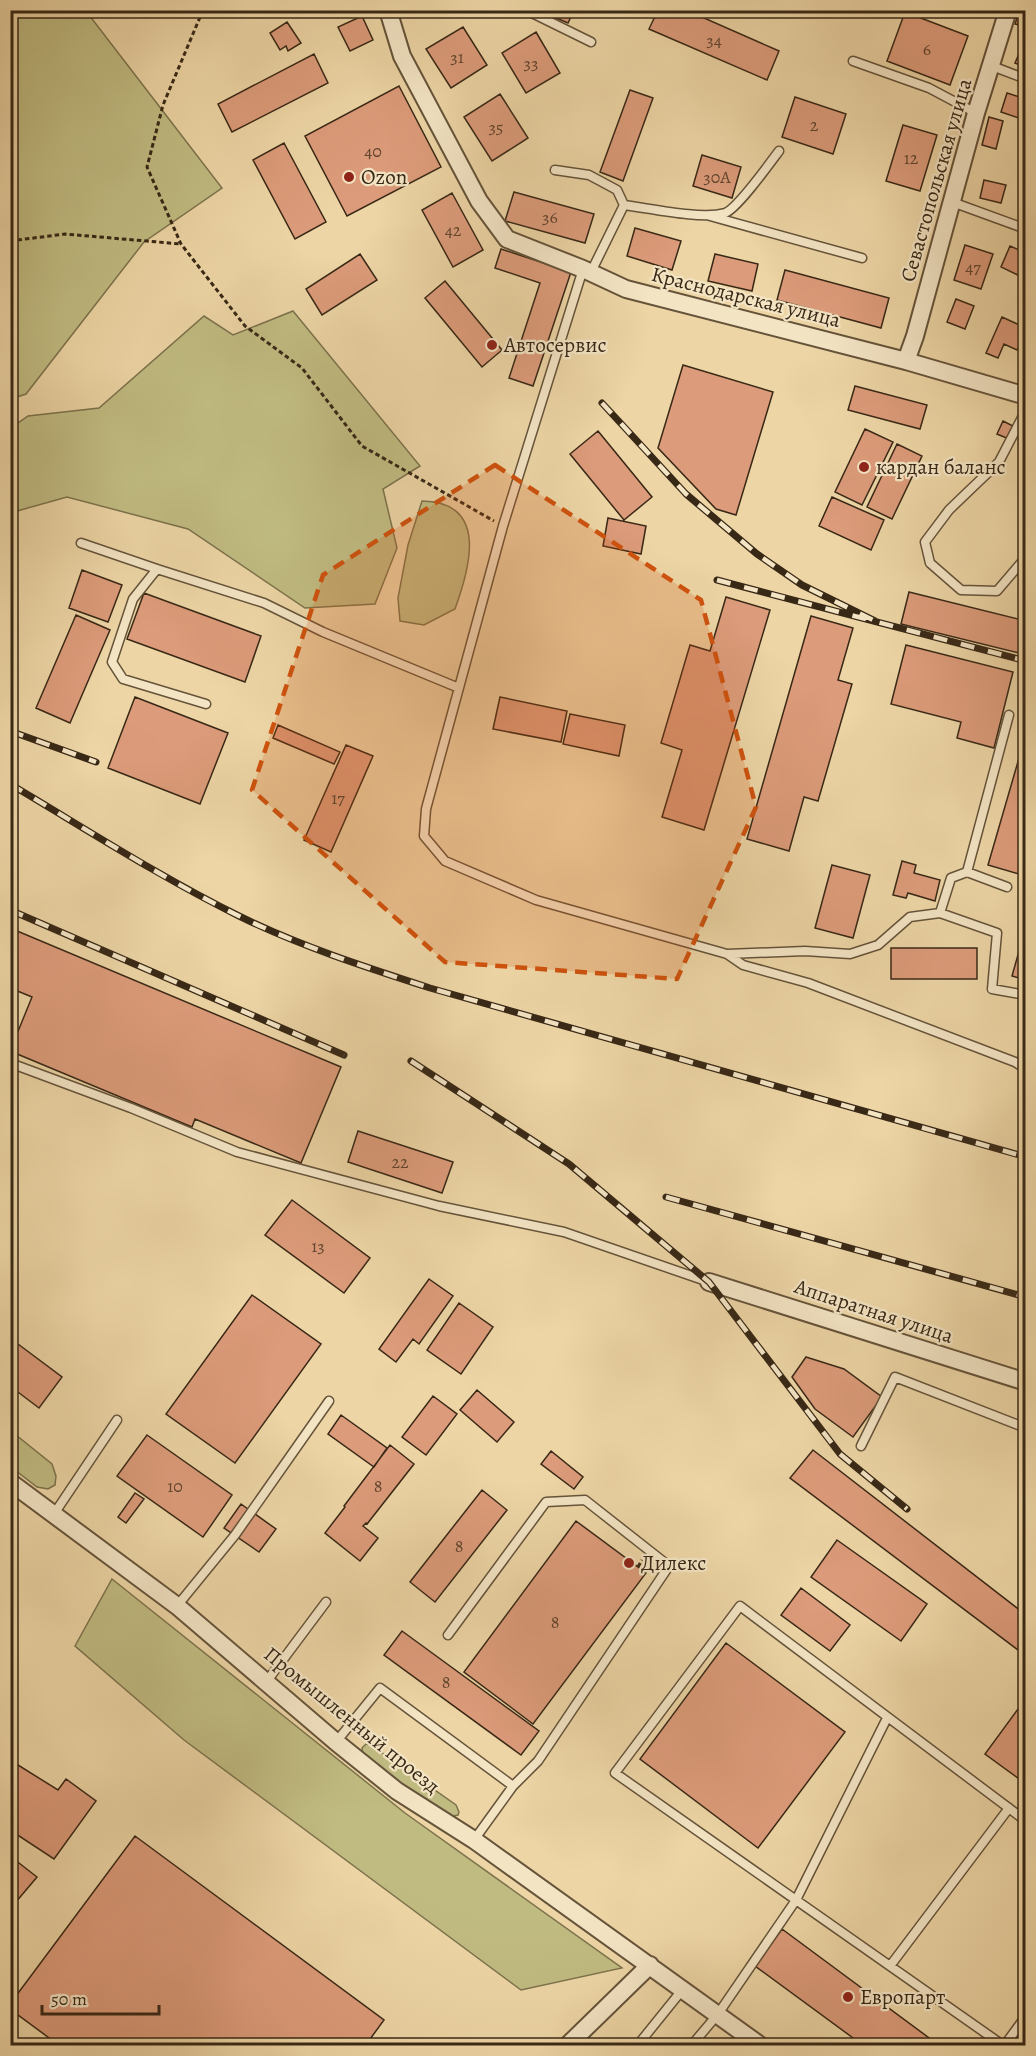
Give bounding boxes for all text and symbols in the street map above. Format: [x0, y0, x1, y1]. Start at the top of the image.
house number: 34 [706, 28, 722, 52]
house number: 6 [923, 37, 931, 61]
house number: 31 [450, 45, 464, 69]
house number: 33 [524, 51, 538, 75]
street label: Севастопольская улица [894, 75, 979, 285]
house number: 2 [810, 113, 819, 137]
house number: 35 [488, 115, 504, 139]
house number: 40 [364, 139, 382, 163]
house number: 12 [904, 146, 919, 170]
place label: Ozon [361, 163, 407, 191]
house number: 30А [703, 165, 731, 189]
marker: Ozon [342, 170, 356, 184]
house number: 36 [542, 205, 558, 229]
house number: 42 [445, 218, 462, 242]
house number: 47 [965, 255, 981, 279]
street label: Краснодарская улица [649, 260, 844, 334]
place label: Автосервис [503, 331, 607, 359]
marker: Автосервис [485, 338, 499, 352]
place label: кардан баланс [876, 453, 1006, 481]
marker: кардан баланс [857, 460, 871, 474]
house number: 17 [331, 786, 345, 810]
house number: 22 [391, 1150, 409, 1174]
house number: 13 [311, 1234, 325, 1258]
street label: Аппаратная улица [790, 1272, 957, 1350]
house number: 10 [167, 1474, 183, 1498]
house number: 8 [374, 1474, 382, 1498]
house number: 8 [455, 1534, 463, 1558]
place label: Дилекс [641, 1549, 706, 1577]
marker: Дилекс [622, 1556, 636, 1570]
house number: 8 [551, 1610, 559, 1634]
street label: Промышленный проезд [258, 1640, 446, 1800]
house number: 8 [442, 1670, 450, 1694]
scale bar [42, 1978, 159, 2016]
place label: Европарт [860, 1983, 945, 2011]
text: 50 m [51, 1987, 87, 2011]
marker: Европарт [841, 1990, 855, 2004]

